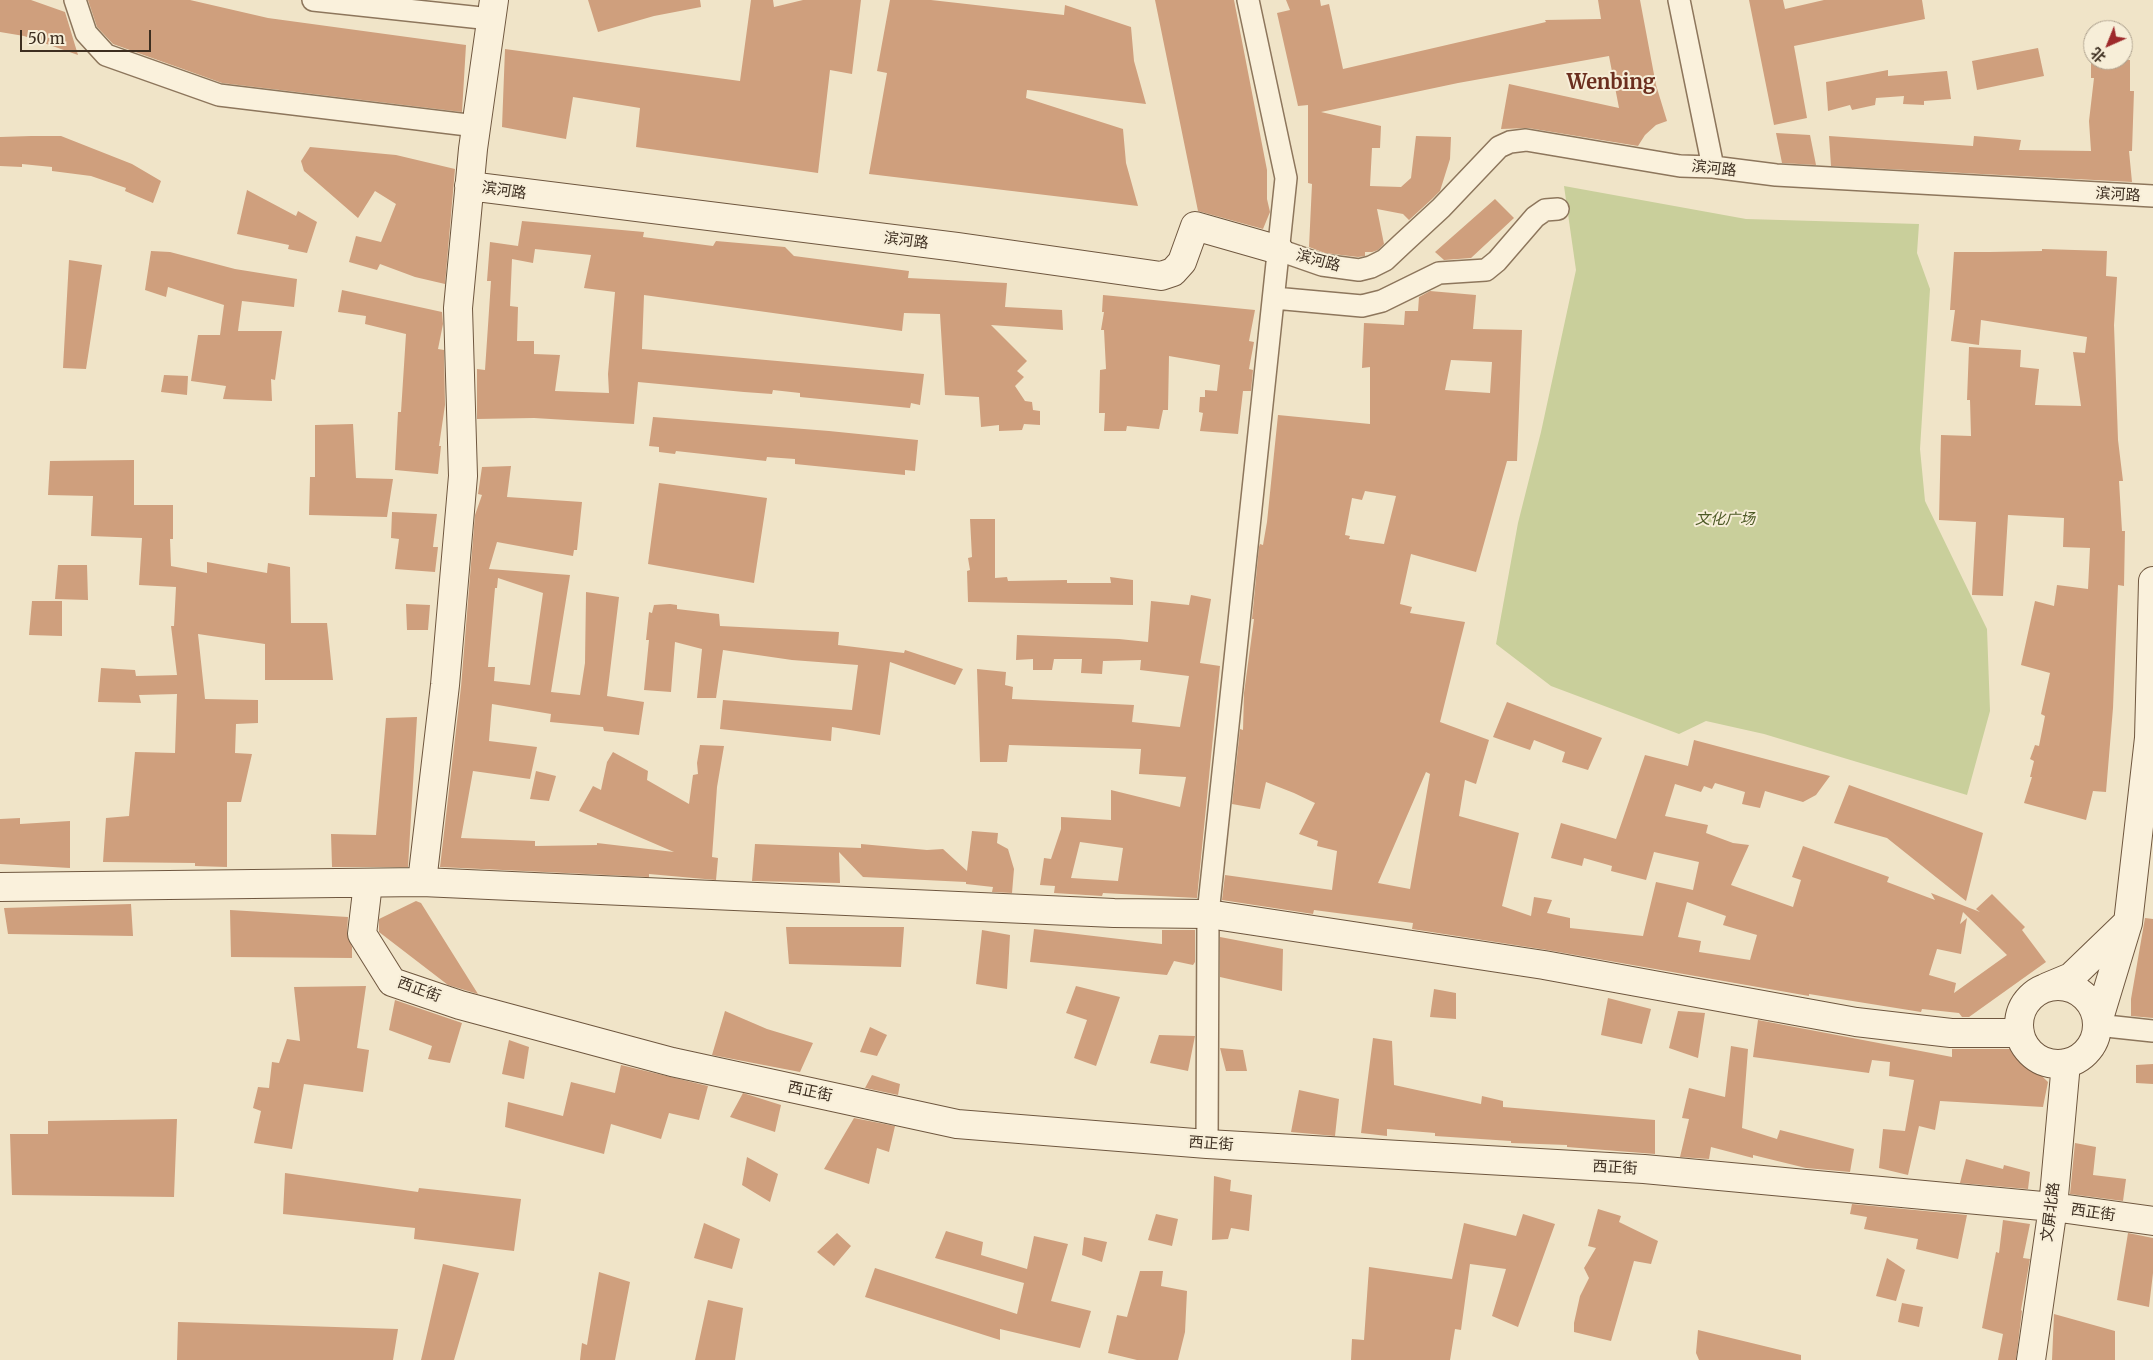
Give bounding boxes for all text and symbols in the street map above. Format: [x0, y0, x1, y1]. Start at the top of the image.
scale bar [22, 20, 154, 52]
north arrow [2083, 20, 2133, 70]
text: 50 m [28, 29, 65, 48]
text: 北 [2087, 44, 2110, 66]
district label: Wenbing [1567, 71, 1655, 95]
street label: 滨河路 [1691, 158, 1737, 180]
street label: 滨河路 [480, 179, 528, 203]
street label: 滨河路 [2095, 185, 2141, 205]
street label: 滨河路 [883, 229, 929, 253]
street label: 滨河路 [1294, 246, 1342, 276]
park label: 文化广场 [1695, 511, 1755, 529]
street label: 西正街 [395, 974, 443, 1006]
street label: 西正街 [786, 1079, 834, 1105]
street label: 西正街 [1188, 1133, 1234, 1155]
street label: 西正街 [1592, 1158, 1638, 1178]
street label: 文屏北路 [2038, 1181, 2064, 1243]
street label: 西正街 [2069, 1201, 2117, 1225]

